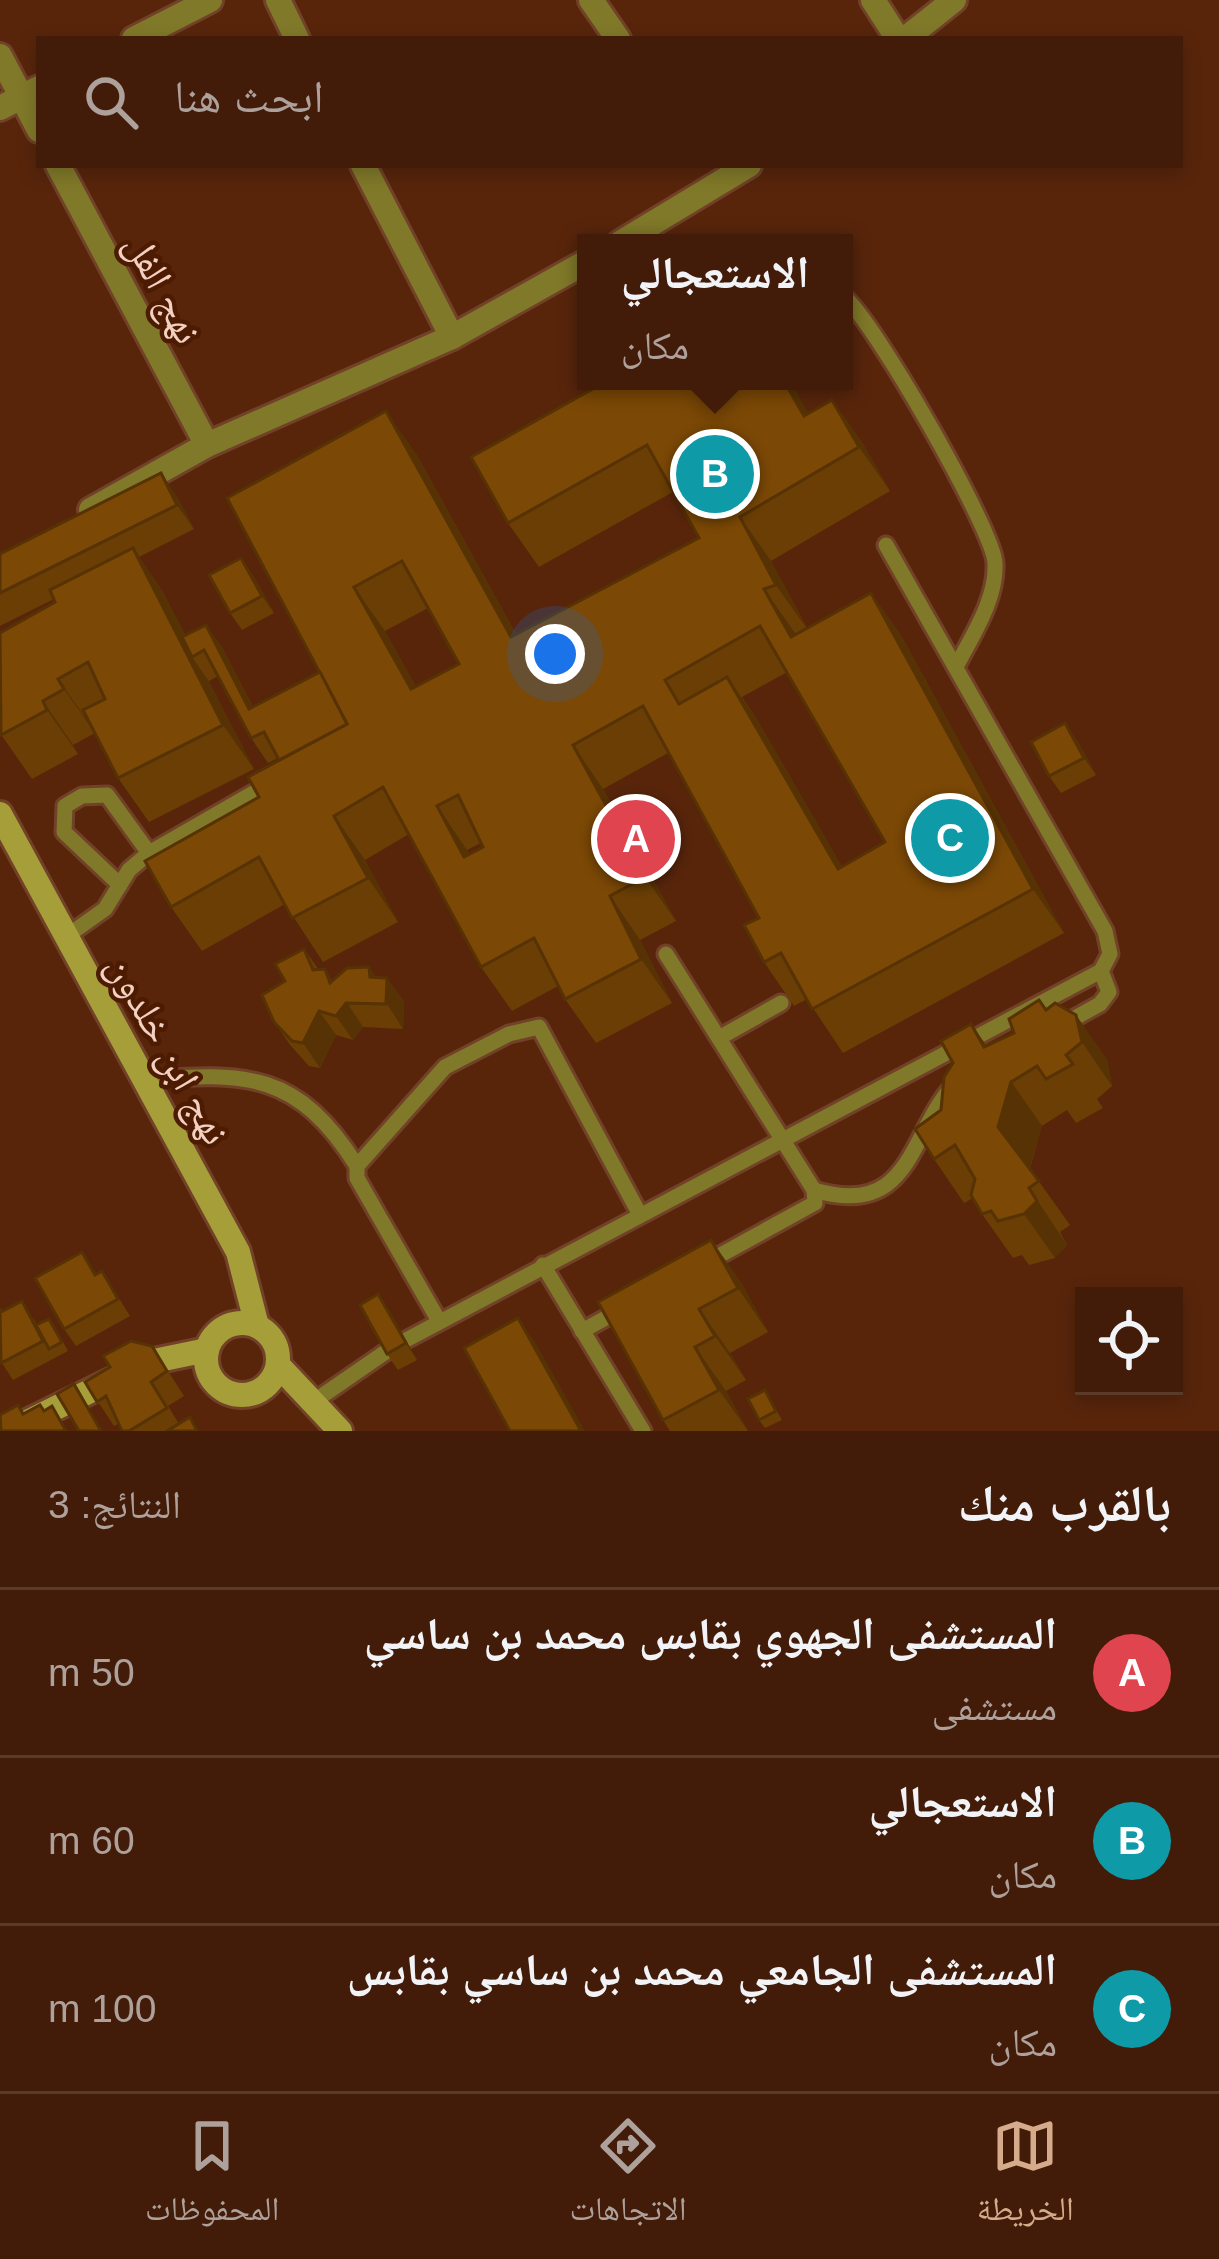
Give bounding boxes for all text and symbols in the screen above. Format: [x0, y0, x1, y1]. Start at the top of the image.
search box [36, 36, 1183, 168]
icon: search [78, 69, 144, 135]
text: ابحث هنا [174, 71, 324, 122]
street label: نهج الفل [113, 226, 210, 352]
popup [577, 234, 853, 390]
text: الاستعجالي [621, 247, 809, 298]
text: مكان [621, 324, 689, 367]
pin: B [676, 429, 754, 519]
your location [525, 624, 585, 684]
pin: C [911, 793, 989, 883]
pin: A [597, 794, 675, 884]
street label: نهج ابن خلدون [95, 947, 238, 1153]
map controls [1075, 1287, 1183, 1395]
button: locate [1075, 1287, 1183, 1395]
text: بالقرب منك [958, 1475, 1171, 1532]
text: النتائج: 3 [48, 1483, 181, 1526]
text: المستشفى الجهوي بقابس محمد بن ساسي [364, 1608, 1057, 1659]
text: 50 m [48, 1651, 135, 1694]
text: A [1118, 1651, 1146, 1694]
text: مستشفى [932, 1685, 1057, 1728]
text: الاستعجالي [868, 1776, 1057, 1827]
text: 60 m [48, 1819, 135, 1862]
text: B [1118, 1819, 1146, 1862]
text: مكان [989, 1853, 1057, 1896]
text: المستشفى الجامعي محمد بن ساسي بقابس [347, 1944, 1057, 1995]
text: 100 m [48, 1987, 156, 2030]
text: C [1118, 1987, 1146, 2030]
text: مكان [989, 2021, 1057, 2064]
tab: المحفوظات [145, 2113, 279, 2241]
tab: الاتجاهات [569, 2113, 687, 2241]
tab: الخريطة [977, 2113, 1074, 2241]

